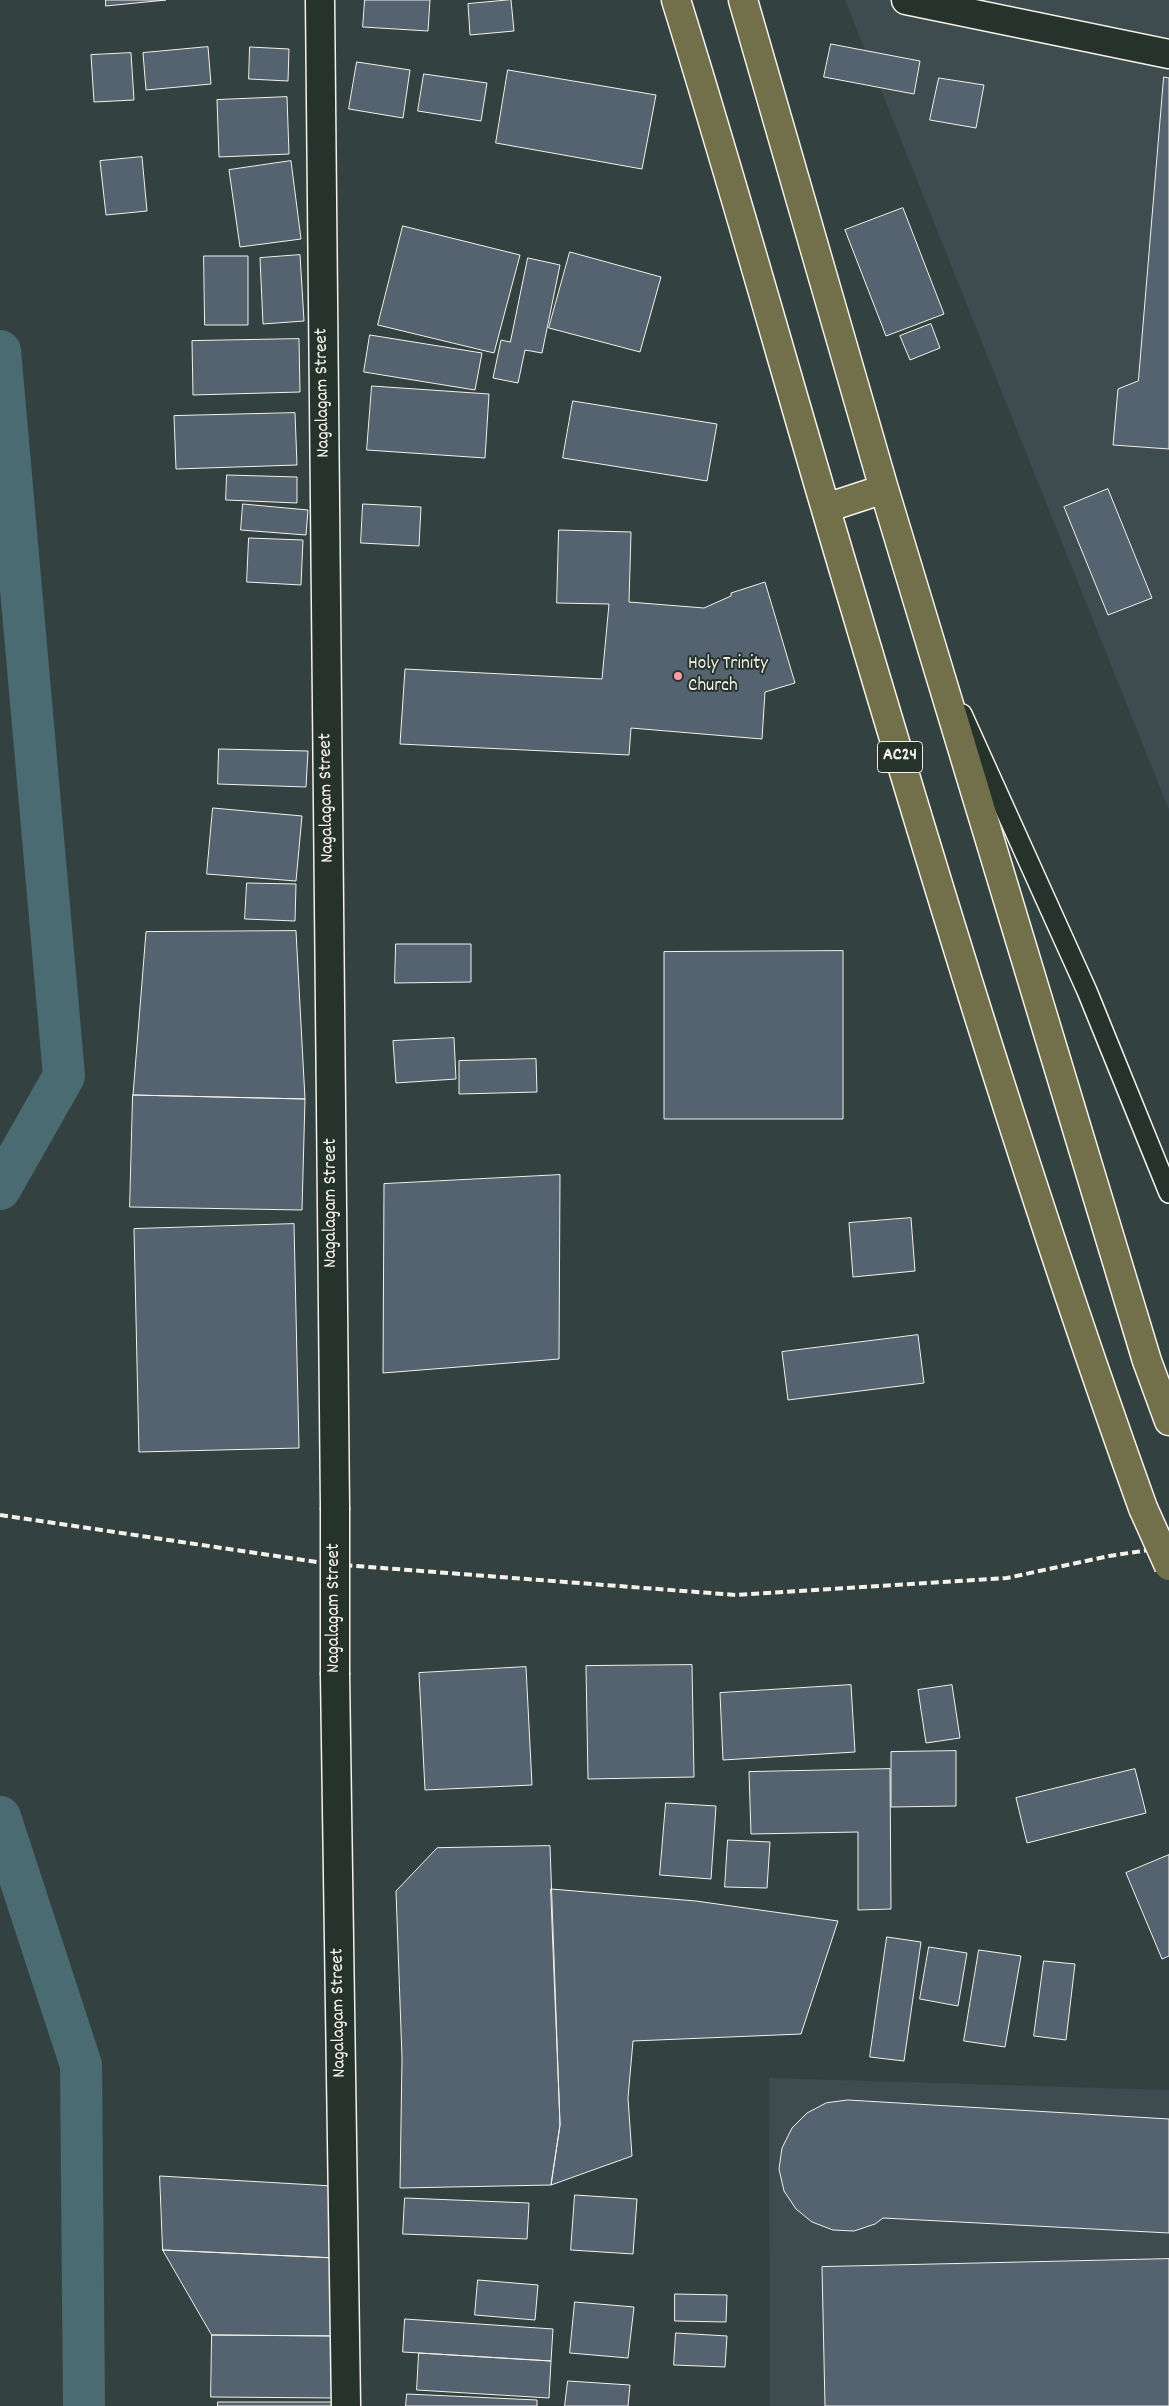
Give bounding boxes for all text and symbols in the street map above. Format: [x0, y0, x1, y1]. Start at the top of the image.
street label: Nagalagam Street [311, 328, 337, 458]
place label: Holy Trinity Church [688, 654, 768, 698]
marker: Holy Trinity Church [672, 670, 684, 682]
street label: Nagalagam Street [315, 733, 341, 863]
road number: AC24 [878, 742, 922, 772]
street label: Nagalagam Street [321, 1138, 343, 1268]
street label: Nagalagam Street [324, 1543, 346, 1673]
street label: Nagalagam Street [327, 1948, 353, 2078]

